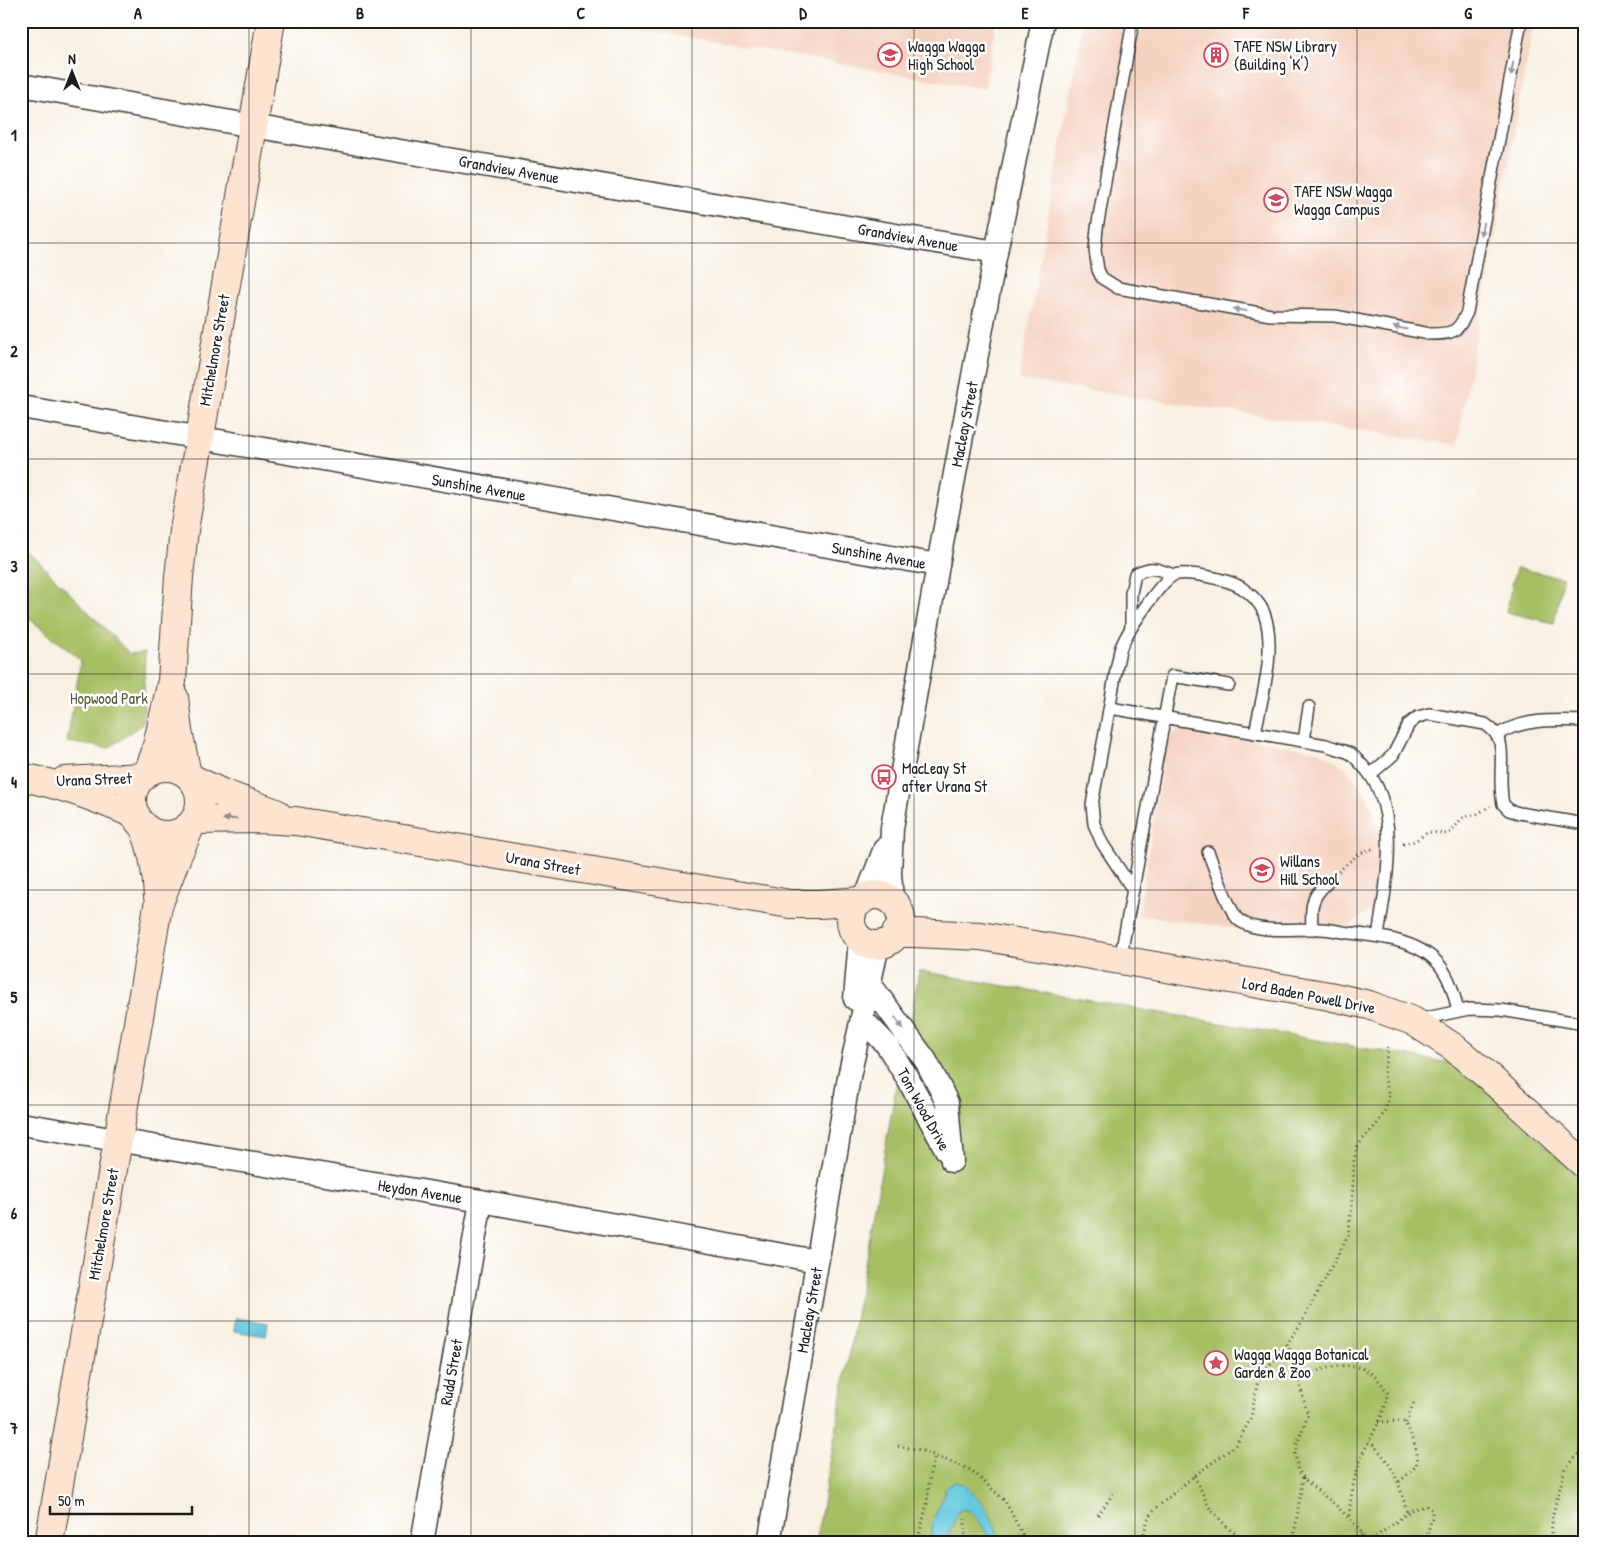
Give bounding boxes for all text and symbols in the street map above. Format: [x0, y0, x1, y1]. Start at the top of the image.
text: A [134, 2, 142, 24]
text: B [356, 2, 364, 24]
text: C [577, 2, 586, 24]
text: D [799, 2, 807, 24]
text: E [1021, 2, 1029, 24]
text: F [1242, 2, 1250, 24]
text: G [1464, 2, 1472, 24]
place label: Wagga Wagga High School [908, 35, 985, 75]
place label: TAFE NSW Library (Building 'K') [1234, 35, 1337, 75]
school or university icon: Wagga Wagga High School [877, 42, 903, 68]
building icon: TAFE NSW Library (Building 'K') [1203, 42, 1229, 68]
north arrow [48, 48, 98, 98]
text: N [68, 49, 76, 68]
one-way arrow [1507, 62, 1515, 78]
text: 1 [11, 124, 17, 146]
street label: Grandview Avenue [457, 149, 562, 189]
place label: TAFE NSW Wagga Wagga Campus [1294, 180, 1392, 220]
school or university icon: TAFE NSW Wagga Wagga Campus [1263, 187, 1289, 213]
street label: Grandview Avenue [856, 217, 961, 257]
one-way arrow [1478, 221, 1486, 237]
street label: Mitchelmore Street [193, 292, 235, 408]
one-way arrow [1231, 306, 1247, 314]
one-way arrow [1392, 324, 1408, 332]
text: 2 [10, 340, 18, 362]
street label: Macleay Street [945, 379, 983, 469]
street label: Sunshine Avenue [430, 468, 528, 506]
street label: Sunshine Avenue [830, 536, 928, 574]
text: 3 [10, 555, 18, 577]
park label: Hopwood Park [70, 687, 148, 709]
place label: MacLeay St after Urana St [902, 757, 987, 797]
bus stop icon: MacLeay St after Urana St [871, 764, 897, 790]
street label: Urana Street [56, 767, 133, 791]
text: 4 [11, 771, 17, 793]
one-way arrow [221, 815, 237, 823]
street label: Urana Street [504, 846, 583, 880]
place label: Willans Hill School [1280, 850, 1340, 890]
school or university icon: Willans Hill School [1249, 857, 1275, 883]
street label: Lord Baden Powell Drive [1241, 971, 1378, 1019]
text: 5 [11, 986, 18, 1008]
one-way arrow [894, 1016, 904, 1030]
street label: Tom Wood Drive [892, 1064, 956, 1155]
street label: Mitchelmore Street [82, 1166, 124, 1282]
street label: Heydon Avenue [376, 1174, 464, 1209]
text: 6 [11, 1202, 18, 1224]
street label: Macleay Street [791, 1265, 827, 1355]
street label: Rudd Street [434, 1337, 468, 1407]
place label: Wagga Wagga Botanical Garden & Zoo [1234, 1343, 1369, 1383]
place icon: Wagga Wagga Botanical Garden & Zoo [1203, 1350, 1229, 1376]
text: 7 [9, 1417, 18, 1439]
scale bar [50, 1484, 192, 1516]
text: 50 m [58, 1490, 85, 1511]

